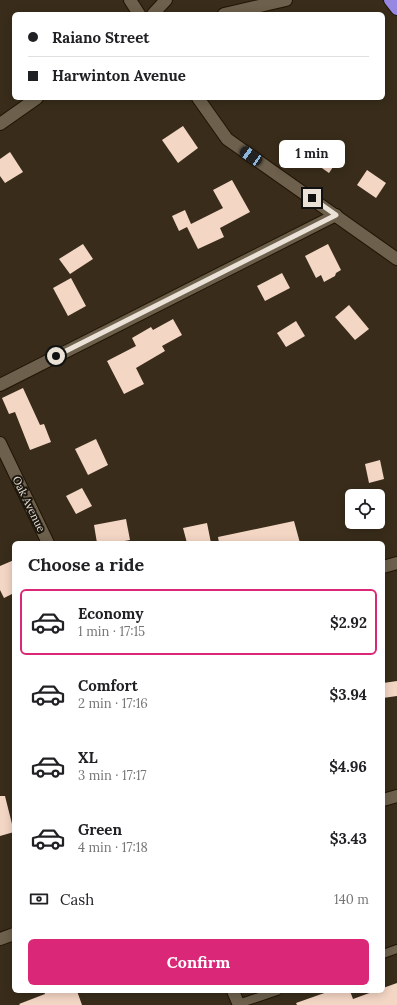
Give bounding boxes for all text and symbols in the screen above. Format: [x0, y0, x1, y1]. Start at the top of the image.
text: Raiano Street [52, 28, 149, 47]
text: Harwinton Avenue [52, 66, 186, 85]
callout: 1 min [279, 140, 345, 168]
car [238, 144, 264, 168]
text: 1 min [295, 145, 329, 162]
route end [303, 189, 321, 207]
route start [47, 347, 65, 365]
street label: Oak Avenue [9, 474, 49, 534]
map controls [345, 489, 385, 529]
button: locate [345, 489, 385, 529]
text: Choose a ride [28, 553, 144, 576]
icon: car [30, 604, 66, 640]
text: Economy [78, 604, 143, 623]
text: $2.92 [330, 613, 367, 632]
text: 1 min · 17:15 [78, 623, 145, 640]
icon: car [30, 676, 66, 712]
text: Comfort [78, 676, 138, 695]
text: $3.94 [329, 685, 367, 704]
text: 2 min · 17:16 [78, 695, 148, 712]
icon: car [30, 748, 66, 784]
text: XL [78, 748, 98, 767]
text: $4.96 [329, 757, 367, 776]
text: 3 min · 17:17 [78, 767, 147, 784]
icon: car [30, 820, 66, 856]
text: Green [78, 820, 122, 839]
text: $3.43 [330, 829, 367, 848]
text: 4 min · 17:18 [78, 839, 148, 856]
icon: cash [28, 888, 50, 910]
text: Cash [60, 890, 94, 909]
text: 140 m [334, 891, 369, 908]
button: Confirm [28, 939, 369, 985]

